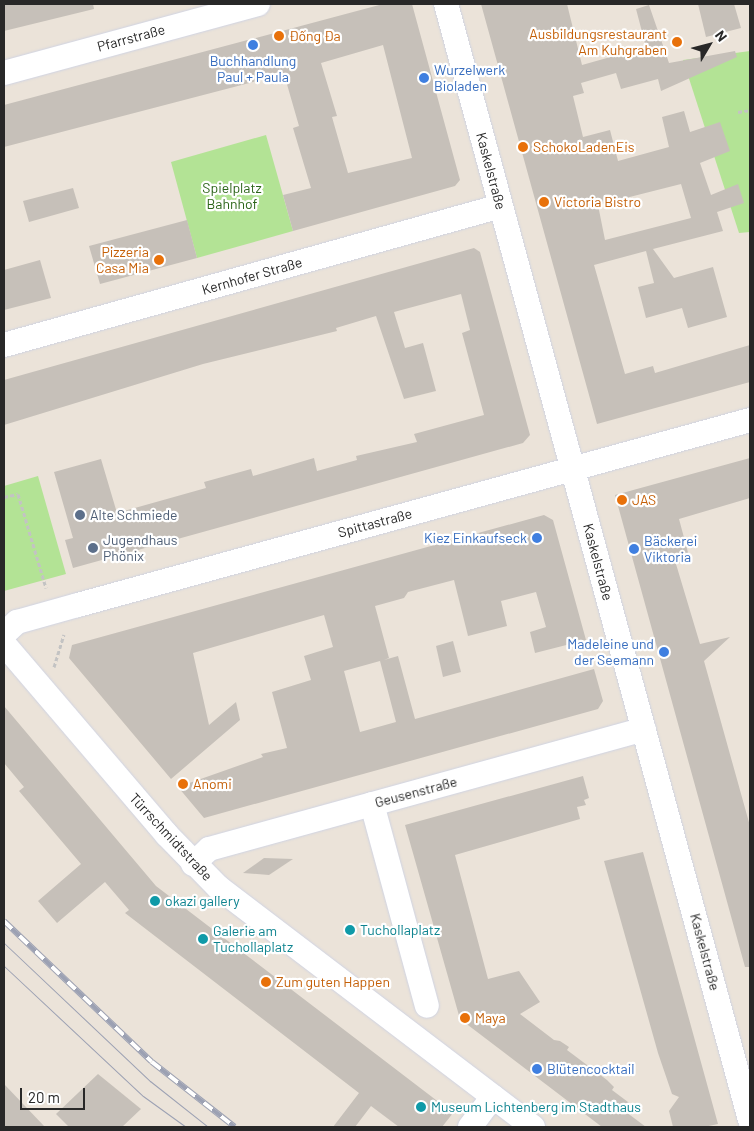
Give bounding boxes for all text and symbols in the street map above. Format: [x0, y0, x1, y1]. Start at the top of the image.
north arrow [684, 20, 734, 70]
street label: Pfarrstraße [95, 21, 167, 55]
place label: Ausbildungsrestaurant Am Kuhgraben [529, 26, 667, 58]
text: N [712, 27, 731, 45]
place label: Đống Đa [289, 28, 341, 44]
marker: Đống Đa [273, 30, 285, 42]
marker: Ausbildungsrestaurant Am Kuhgraben [671, 36, 683, 48]
marker: Buchhandlung Paul + Paula [247, 39, 259, 51]
place label: Buchhandlung Paul + Paula [210, 53, 296, 85]
place label: Wurzelwerk Bioladen [434, 62, 505, 94]
marker: Wurzelwerk Bioladen [418, 72, 430, 84]
street label: Kaskelstraße [473, 131, 509, 211]
place label: SchokoLadenEis [533, 139, 634, 155]
marker: SchokoLadenEis [517, 141, 529, 153]
park label: Spielplatz Bahnhof [202, 180, 262, 212]
place label: Victoria Bistro [554, 194, 641, 210]
marker: Victoria Bistro [538, 196, 550, 208]
place label: Pizzeria Casa Mia [96, 244, 149, 276]
marker: Pizzeria Casa Mia [153, 254, 165, 266]
street label: Kernhofer Straße [200, 254, 304, 298]
place label: JAS [632, 492, 656, 508]
marker: JAS [616, 494, 628, 506]
street label: Spittastraße [336, 505, 414, 541]
place label: Alte Schmiede [90, 507, 178, 523]
marker: Alte Schmiede [74, 509, 86, 521]
street label: Kaskelstraße [580, 522, 616, 602]
place label: Kiez Einkaufseck [424, 530, 527, 546]
place label: Jugendhaus Phönix [103, 532, 178, 564]
marker: Kiez Einkaufseck [531, 532, 543, 544]
place label: Bäckerei Viktoria [644, 533, 697, 566]
marker: Jugendhaus Phönix [87, 542, 99, 554]
marker: Bäckerei Viktoria [628, 543, 640, 555]
place label: Madeleine und der Seemann [567, 636, 654, 669]
marker: Madeleine und der Seemann [658, 646, 670, 658]
street label: Geusenstraße [373, 773, 459, 811]
place label: Anomi [193, 776, 232, 792]
marker: Anomi [177, 778, 189, 790]
street label: Türrschmidtstraße [126, 790, 216, 884]
place label: okazi gallery [165, 893, 240, 909]
marker: okazi gallery [149, 895, 161, 907]
street label: Kaskelstraße [687, 912, 723, 992]
place label: Tuchollaplatz [360, 922, 440, 938]
place label: Galerie am Tuchollaplatz [213, 923, 293, 956]
marker: Tuchollaplatz [344, 924, 356, 936]
marker: Galerie am Tuchollaplatz [197, 933, 209, 945]
place label: Zum guten Happen [276, 974, 390, 990]
marker: Zum guten Happen [260, 976, 272, 988]
place label: Maya [475, 1010, 506, 1026]
marker: Maya [459, 1012, 471, 1024]
place label: Blütencocktail [547, 1061, 635, 1077]
marker: Blütencocktail [531, 1063, 543, 1075]
scale bar [22, 1078, 88, 1110]
text: 20 m [28, 1088, 60, 1106]
place label: Museum Lichtenberg im Stadthaus [431, 1099, 641, 1115]
marker: Museum Lichtenberg im Stadthaus [415, 1101, 427, 1113]

